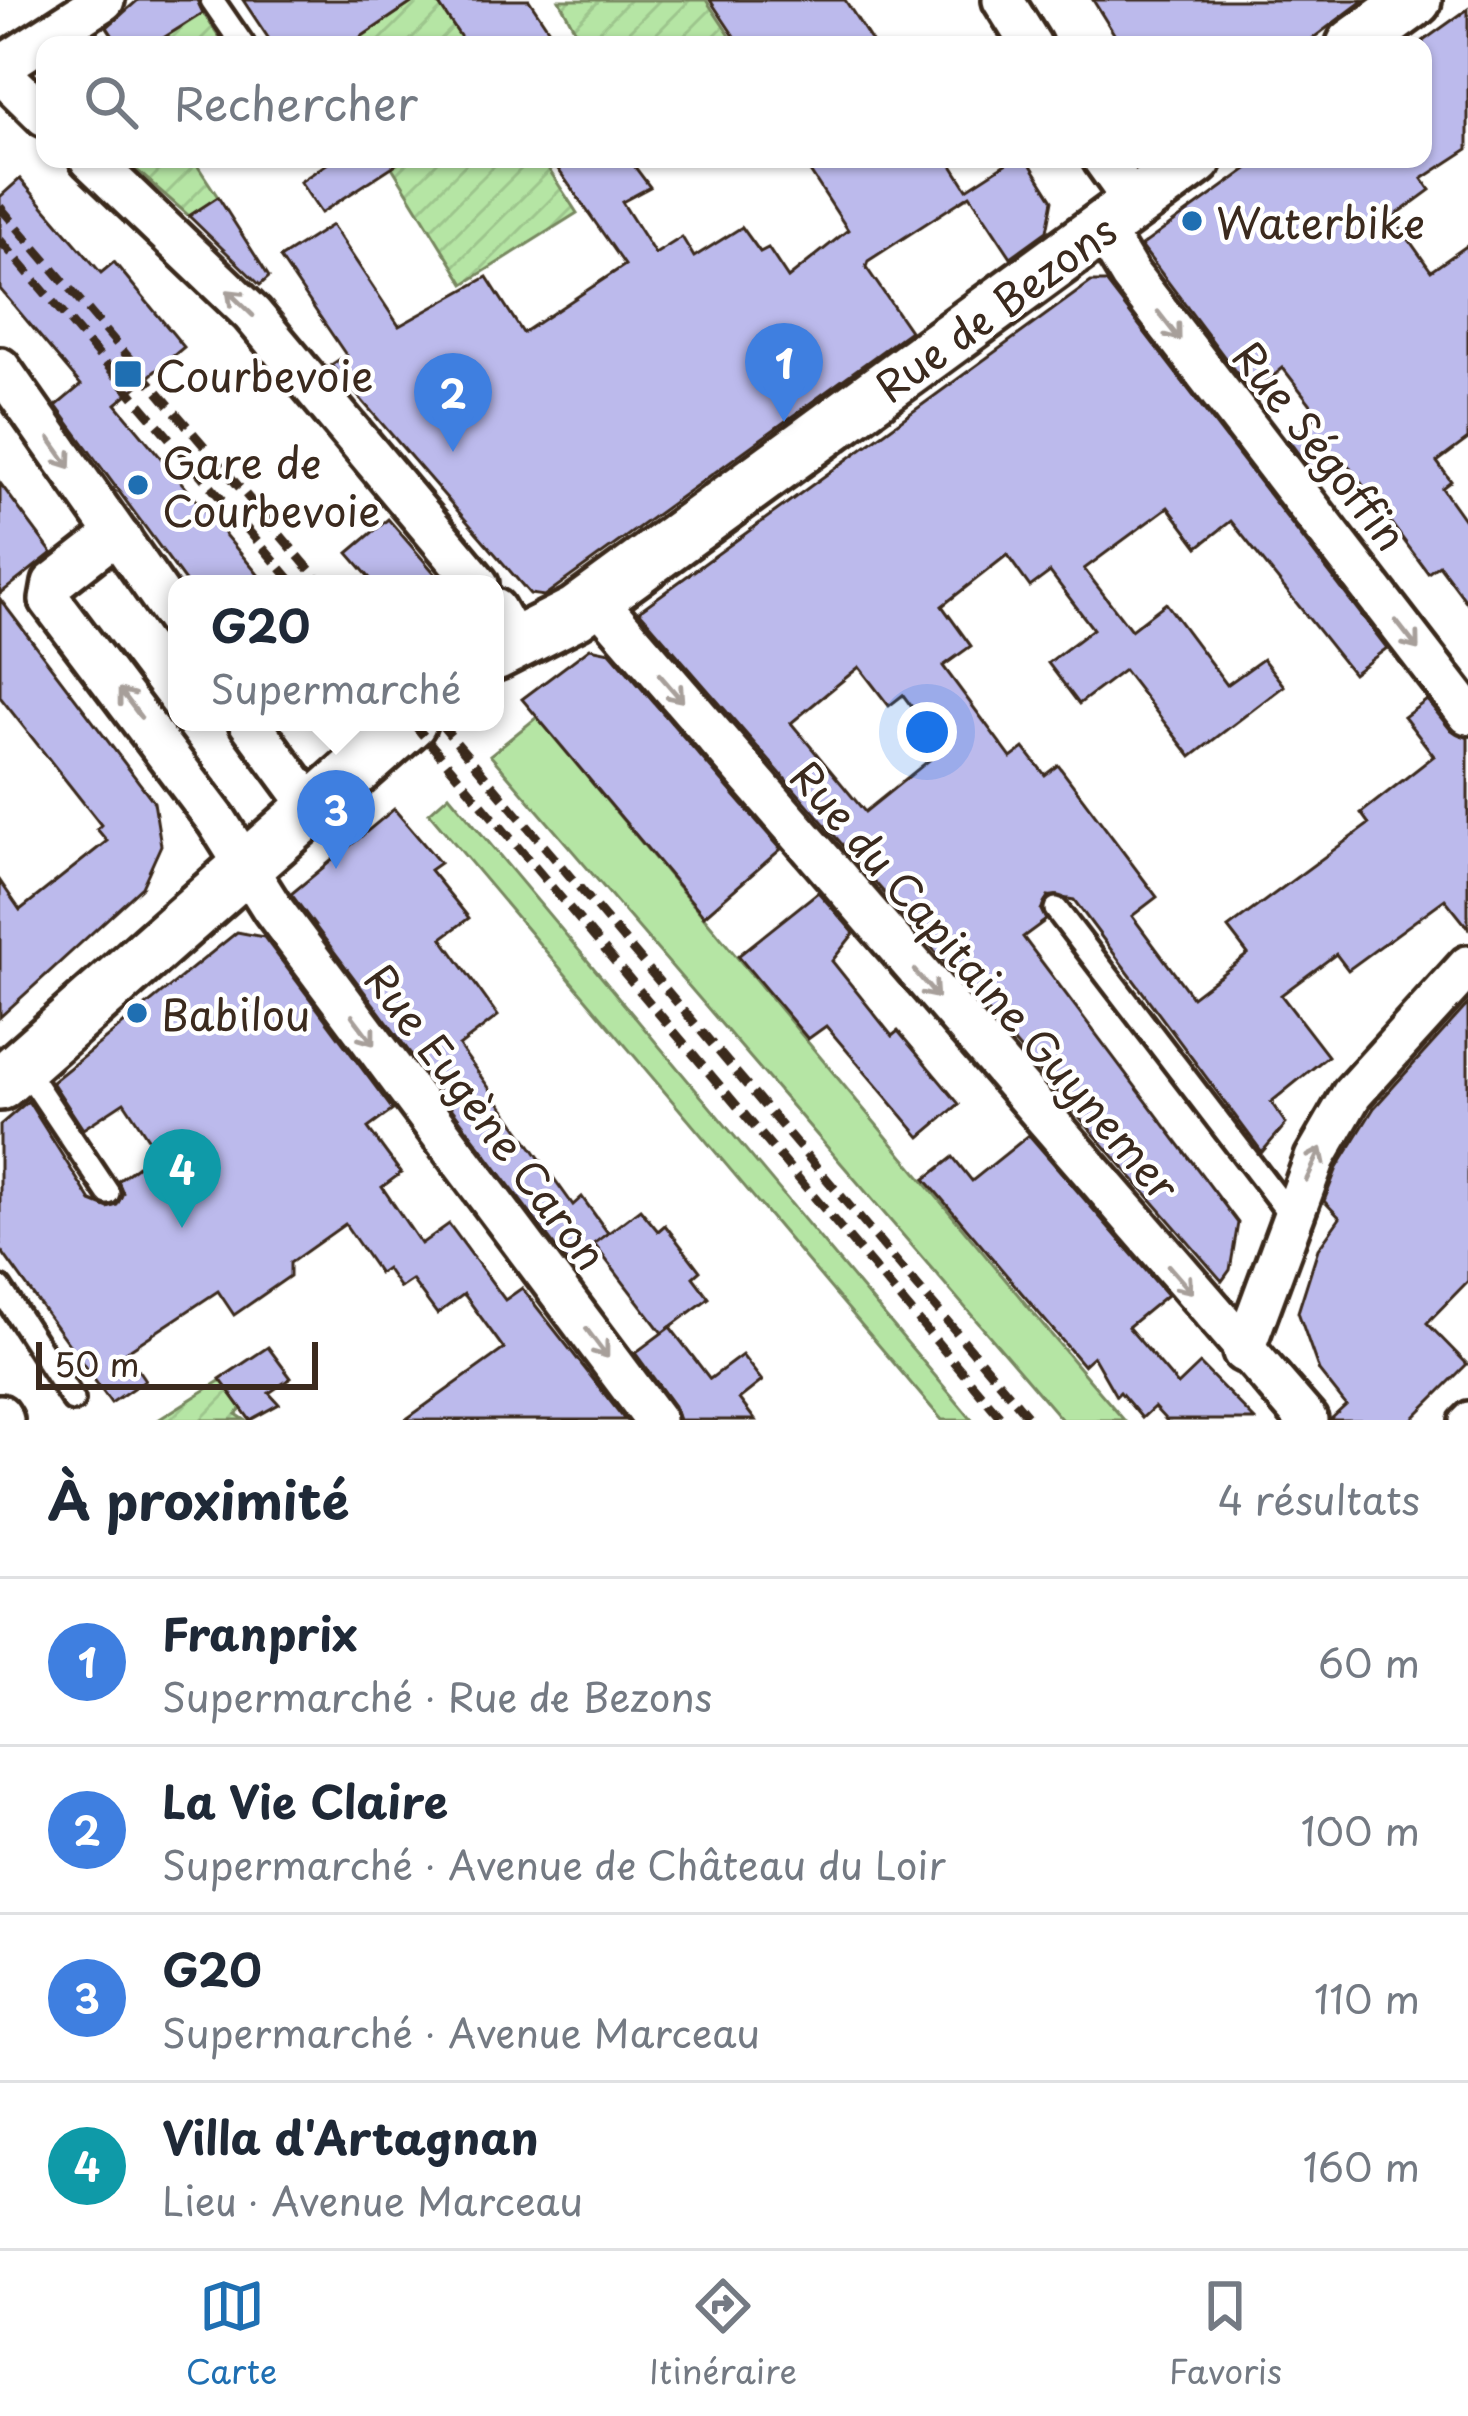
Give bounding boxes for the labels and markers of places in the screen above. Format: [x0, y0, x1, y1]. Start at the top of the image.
place label: Waterbike [1216, 190, 1425, 253]
marker: Waterbike [1179, 208, 1205, 234]
pin: 1 [745, 323, 823, 422]
place label: Courbevoie [155, 343, 374, 406]
pin: 2 [414, 353, 492, 452]
marker: Courbevoie [112, 358, 144, 390]
place label: Gare de Courbevoie [162, 430, 381, 541]
marker: Gare de Courbevoie [125, 472, 151, 498]
pin: 3 [297, 770, 375, 869]
place label: Babilou [161, 982, 310, 1045]
marker: Babilou [124, 1000, 150, 1026]
pin: 4 [143, 1129, 221, 1228]

